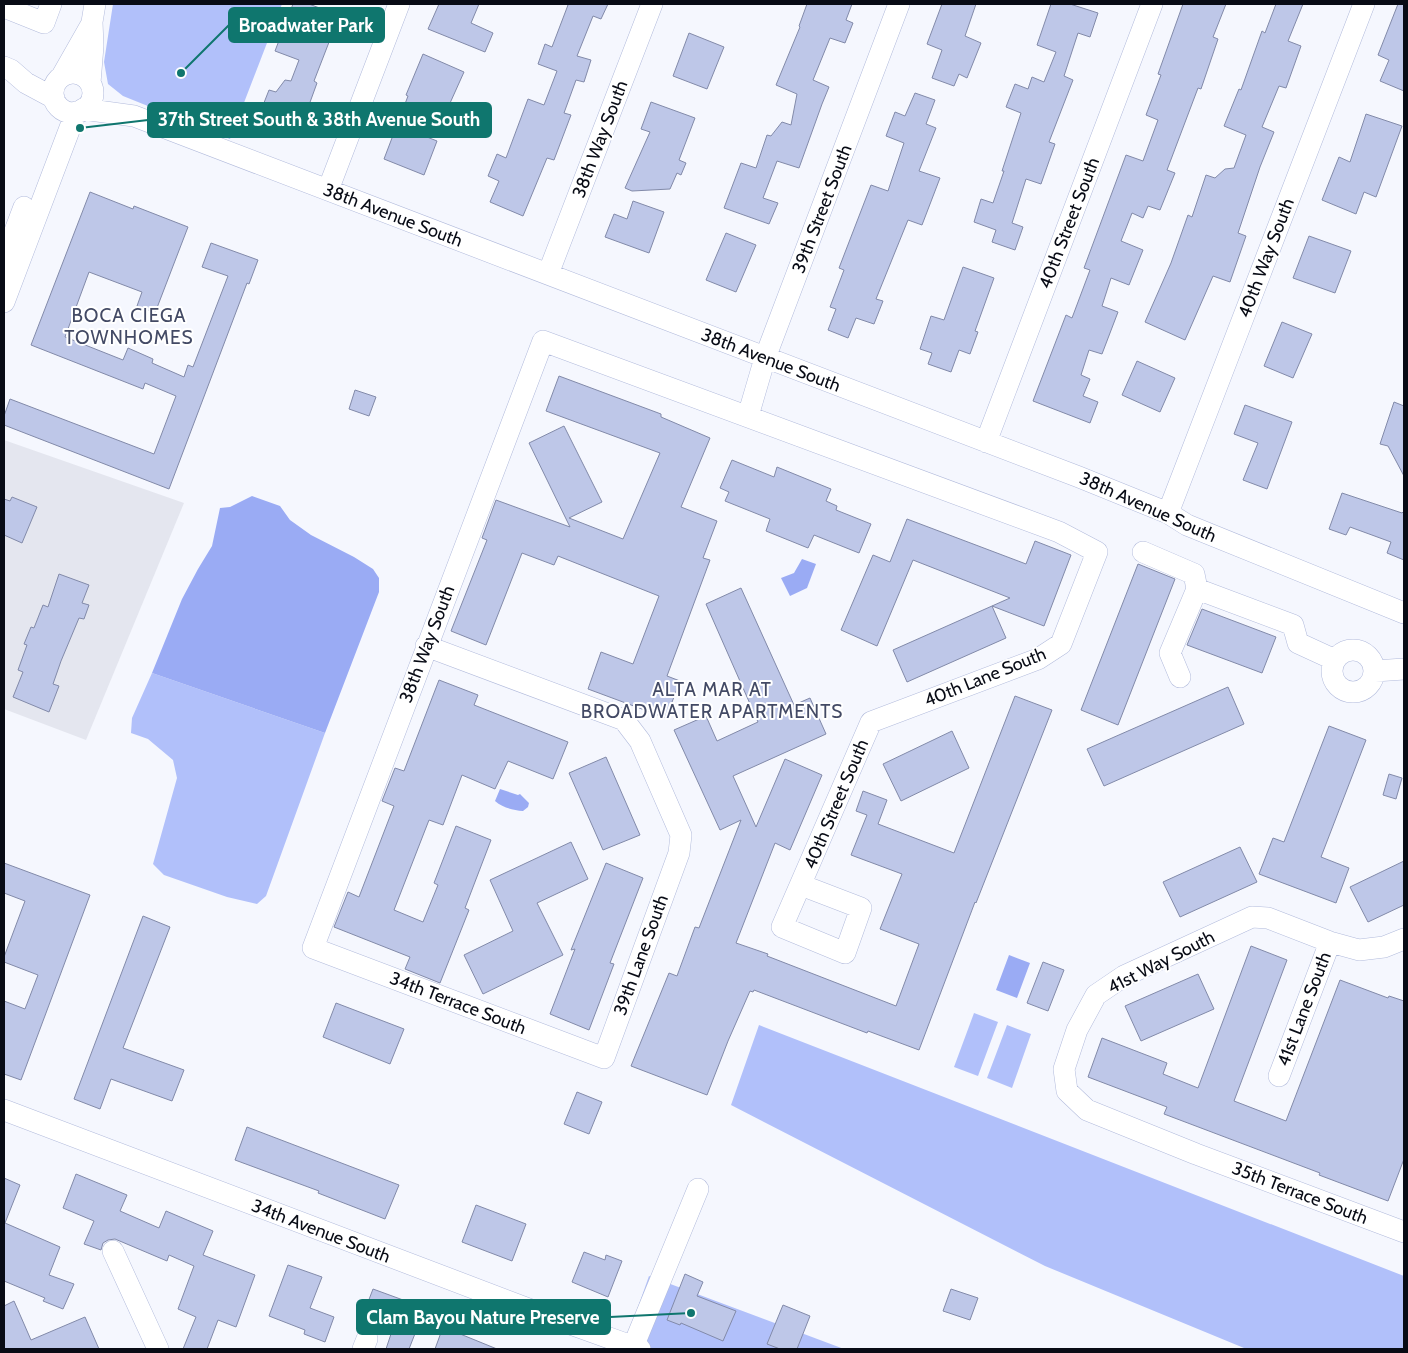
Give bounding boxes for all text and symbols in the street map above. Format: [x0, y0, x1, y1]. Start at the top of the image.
callout: Broadwater Park [229, 8, 384, 42]
text: Broadwater Park [239, 14, 374, 37]
street label: 38th Way South [568, 77, 632, 201]
callout: 37th Street South & 38th Avenue South [148, 103, 491, 137]
text: 37th Street South & 38th Avenue South [158, 108, 480, 131]
street label: 39th Street South [787, 142, 857, 276]
street label: 40th Street South [1034, 154, 1104, 292]
street label: 38th Avenue South [320, 178, 466, 252]
street label: 40th Way South [1233, 195, 1299, 321]
district label: BOCA CIEGA TOWNHOMES [64, 304, 194, 349]
street label: 38th Avenue South [698, 323, 844, 397]
street label: 38th Avenue South [1076, 467, 1220, 547]
street label: 38th Way South [395, 582, 459, 706]
street label: 40th Lane South [921, 643, 1049, 711]
district label: ALTA MAR AT BROADWATER APARTMENTS [581, 678, 843, 723]
street label: 40th Street South [799, 736, 873, 872]
street label: 39th Lane South [609, 892, 673, 1018]
street label: 41st Way South [1104, 926, 1218, 998]
street label: 41st Lane South [1272, 949, 1336, 1069]
street label: 34th Terrace South [387, 967, 529, 1039]
street label: 35th Terrace South [1229, 1157, 1371, 1229]
street label: 34th Avenue South [249, 1194, 393, 1268]
callout: Clam Bayou Nature Preserve [357, 1300, 610, 1334]
text: Clam Bayou Nature Preserve [366, 1306, 600, 1329]

